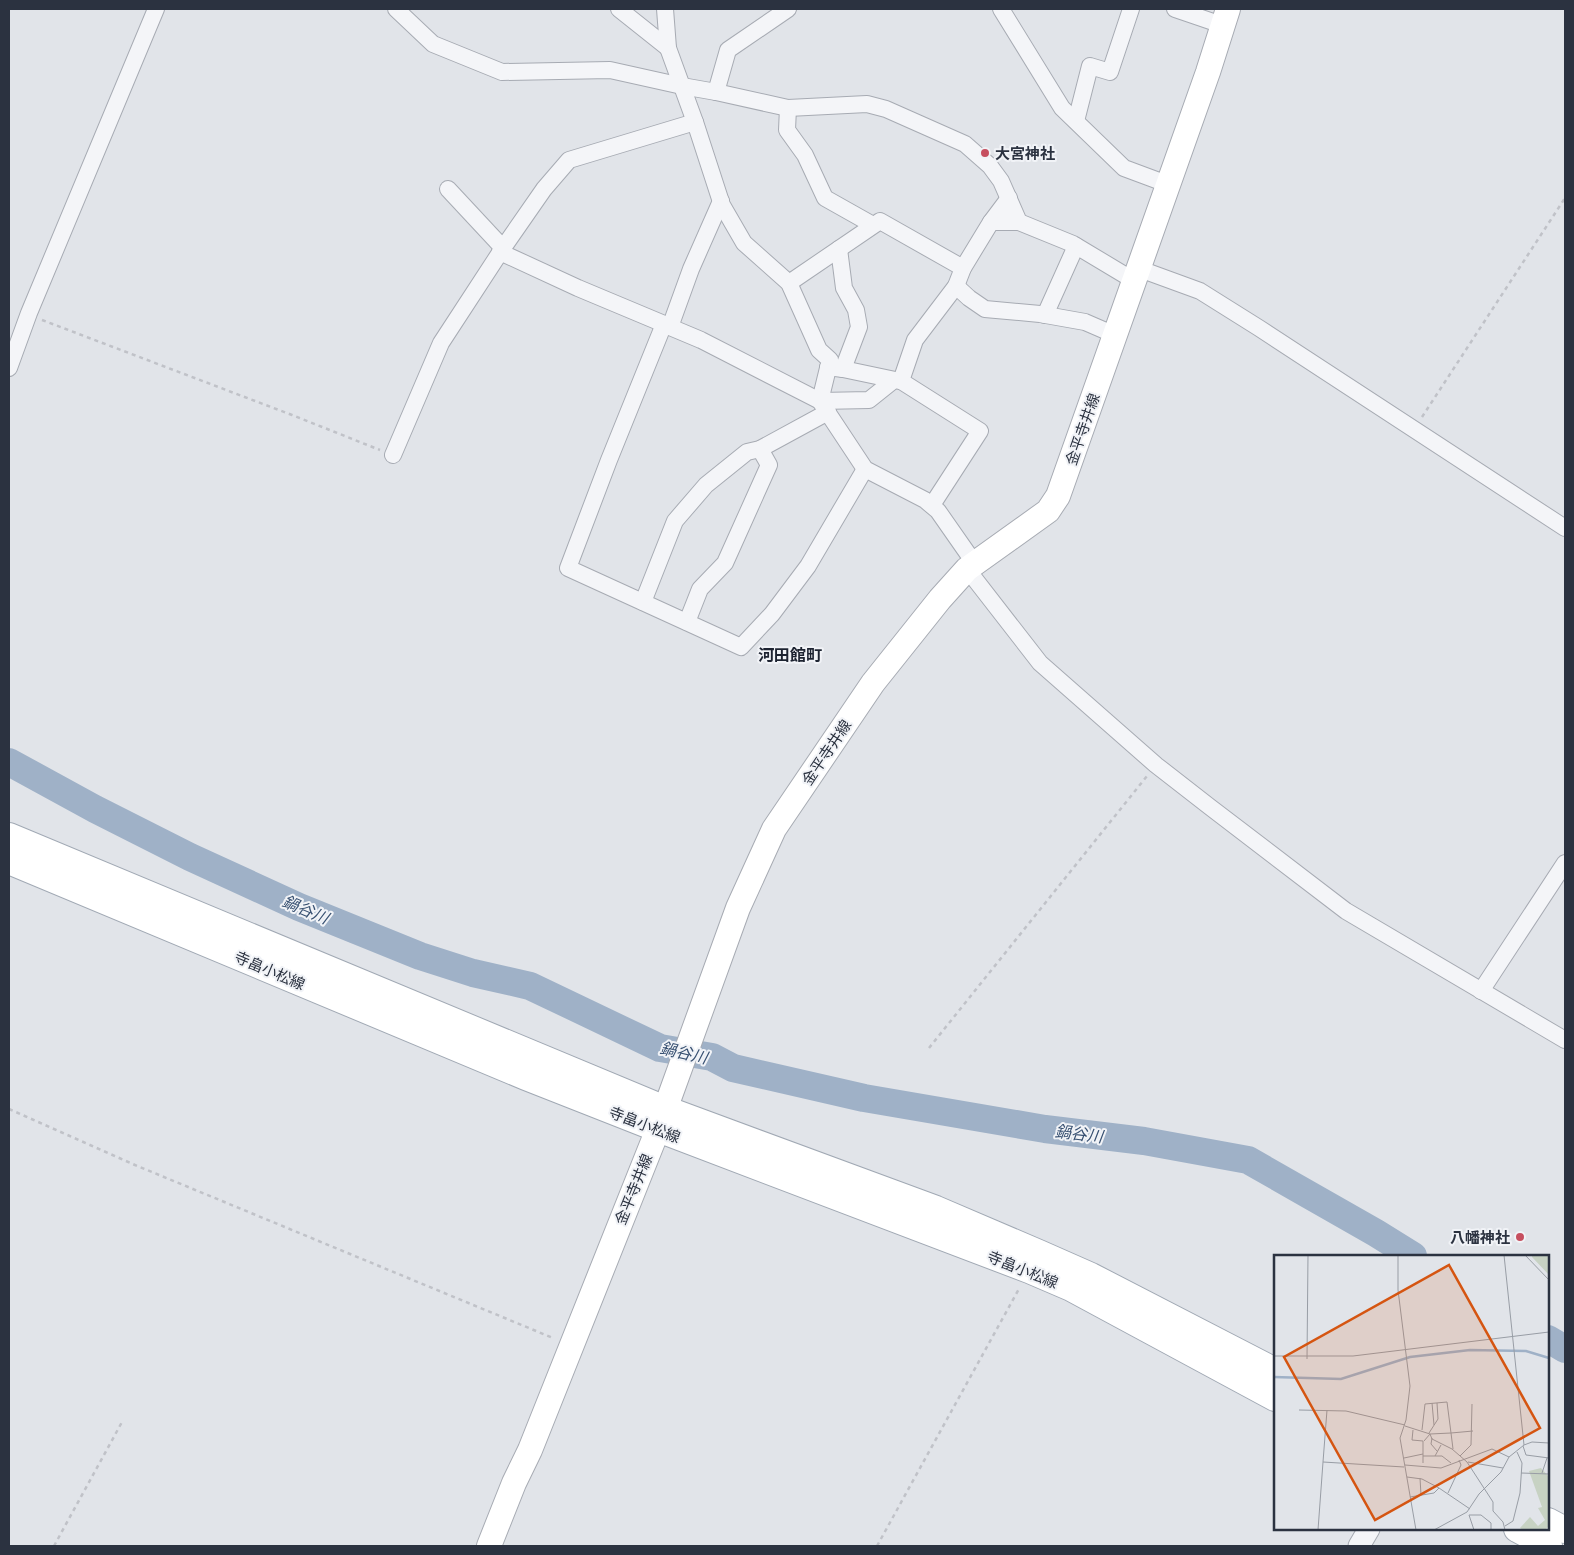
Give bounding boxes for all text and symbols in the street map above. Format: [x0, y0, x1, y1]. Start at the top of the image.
place label: 大宮神社 [995, 144, 1055, 162]
marker: 大宮神社 [979, 147, 991, 159]
street label: 金平寺井線 [1061, 391, 1103, 467]
district label: 河田館町 [758, 645, 822, 664]
street label: 金平寺井線 [798, 716, 854, 788]
water label: 鍋谷川 [280, 891, 334, 928]
street label: 寺畠小松線 [232, 947, 308, 993]
water label: 鍋谷川 [658, 1037, 711, 1067]
street label: 寺畠小松線 [607, 1102, 683, 1146]
water label: 鍋谷川 [1054, 1121, 1106, 1146]
street label: 金平寺井線 [611, 1151, 655, 1227]
place label: 八幡神社 [1450, 1228, 1510, 1246]
marker: 八幡神社 [1514, 1231, 1526, 1243]
street label: 寺畠小松線 [985, 1247, 1061, 1291]
inset map [1274, 1255, 1549, 1530]

